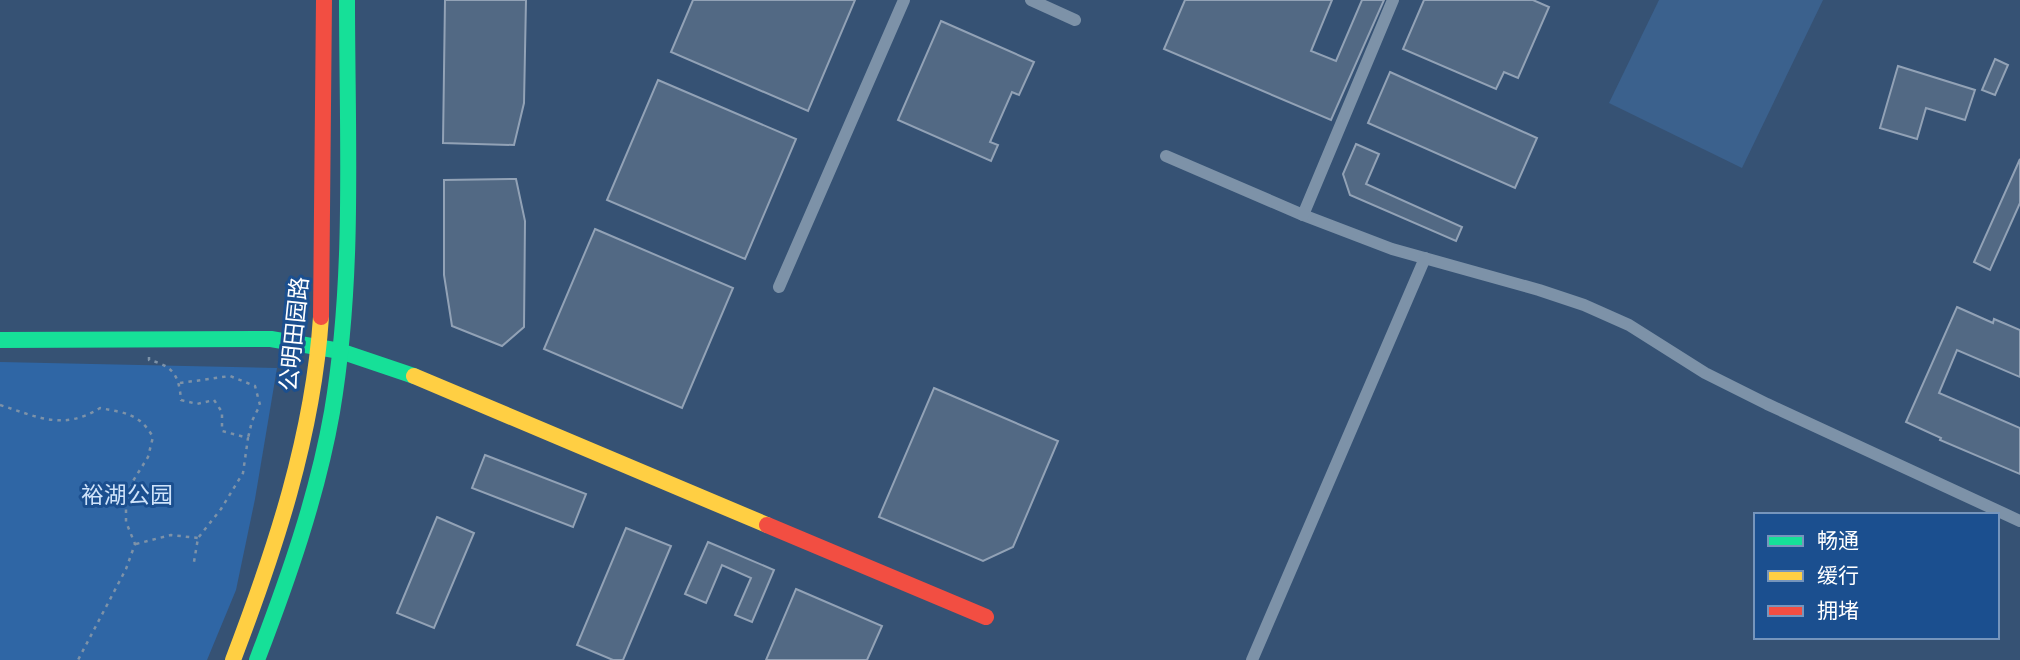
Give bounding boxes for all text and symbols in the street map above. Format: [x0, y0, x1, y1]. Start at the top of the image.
street label: 公明田园路 [273, 275, 314, 393]
park label: 裕湖公园 [81, 480, 173, 509]
legend [1754, 513, 1999, 639]
text: 畅通 [1817, 527, 1859, 554]
text: 缓行 [1817, 562, 1859, 589]
text: 拥堵 [1817, 597, 1859, 624]

